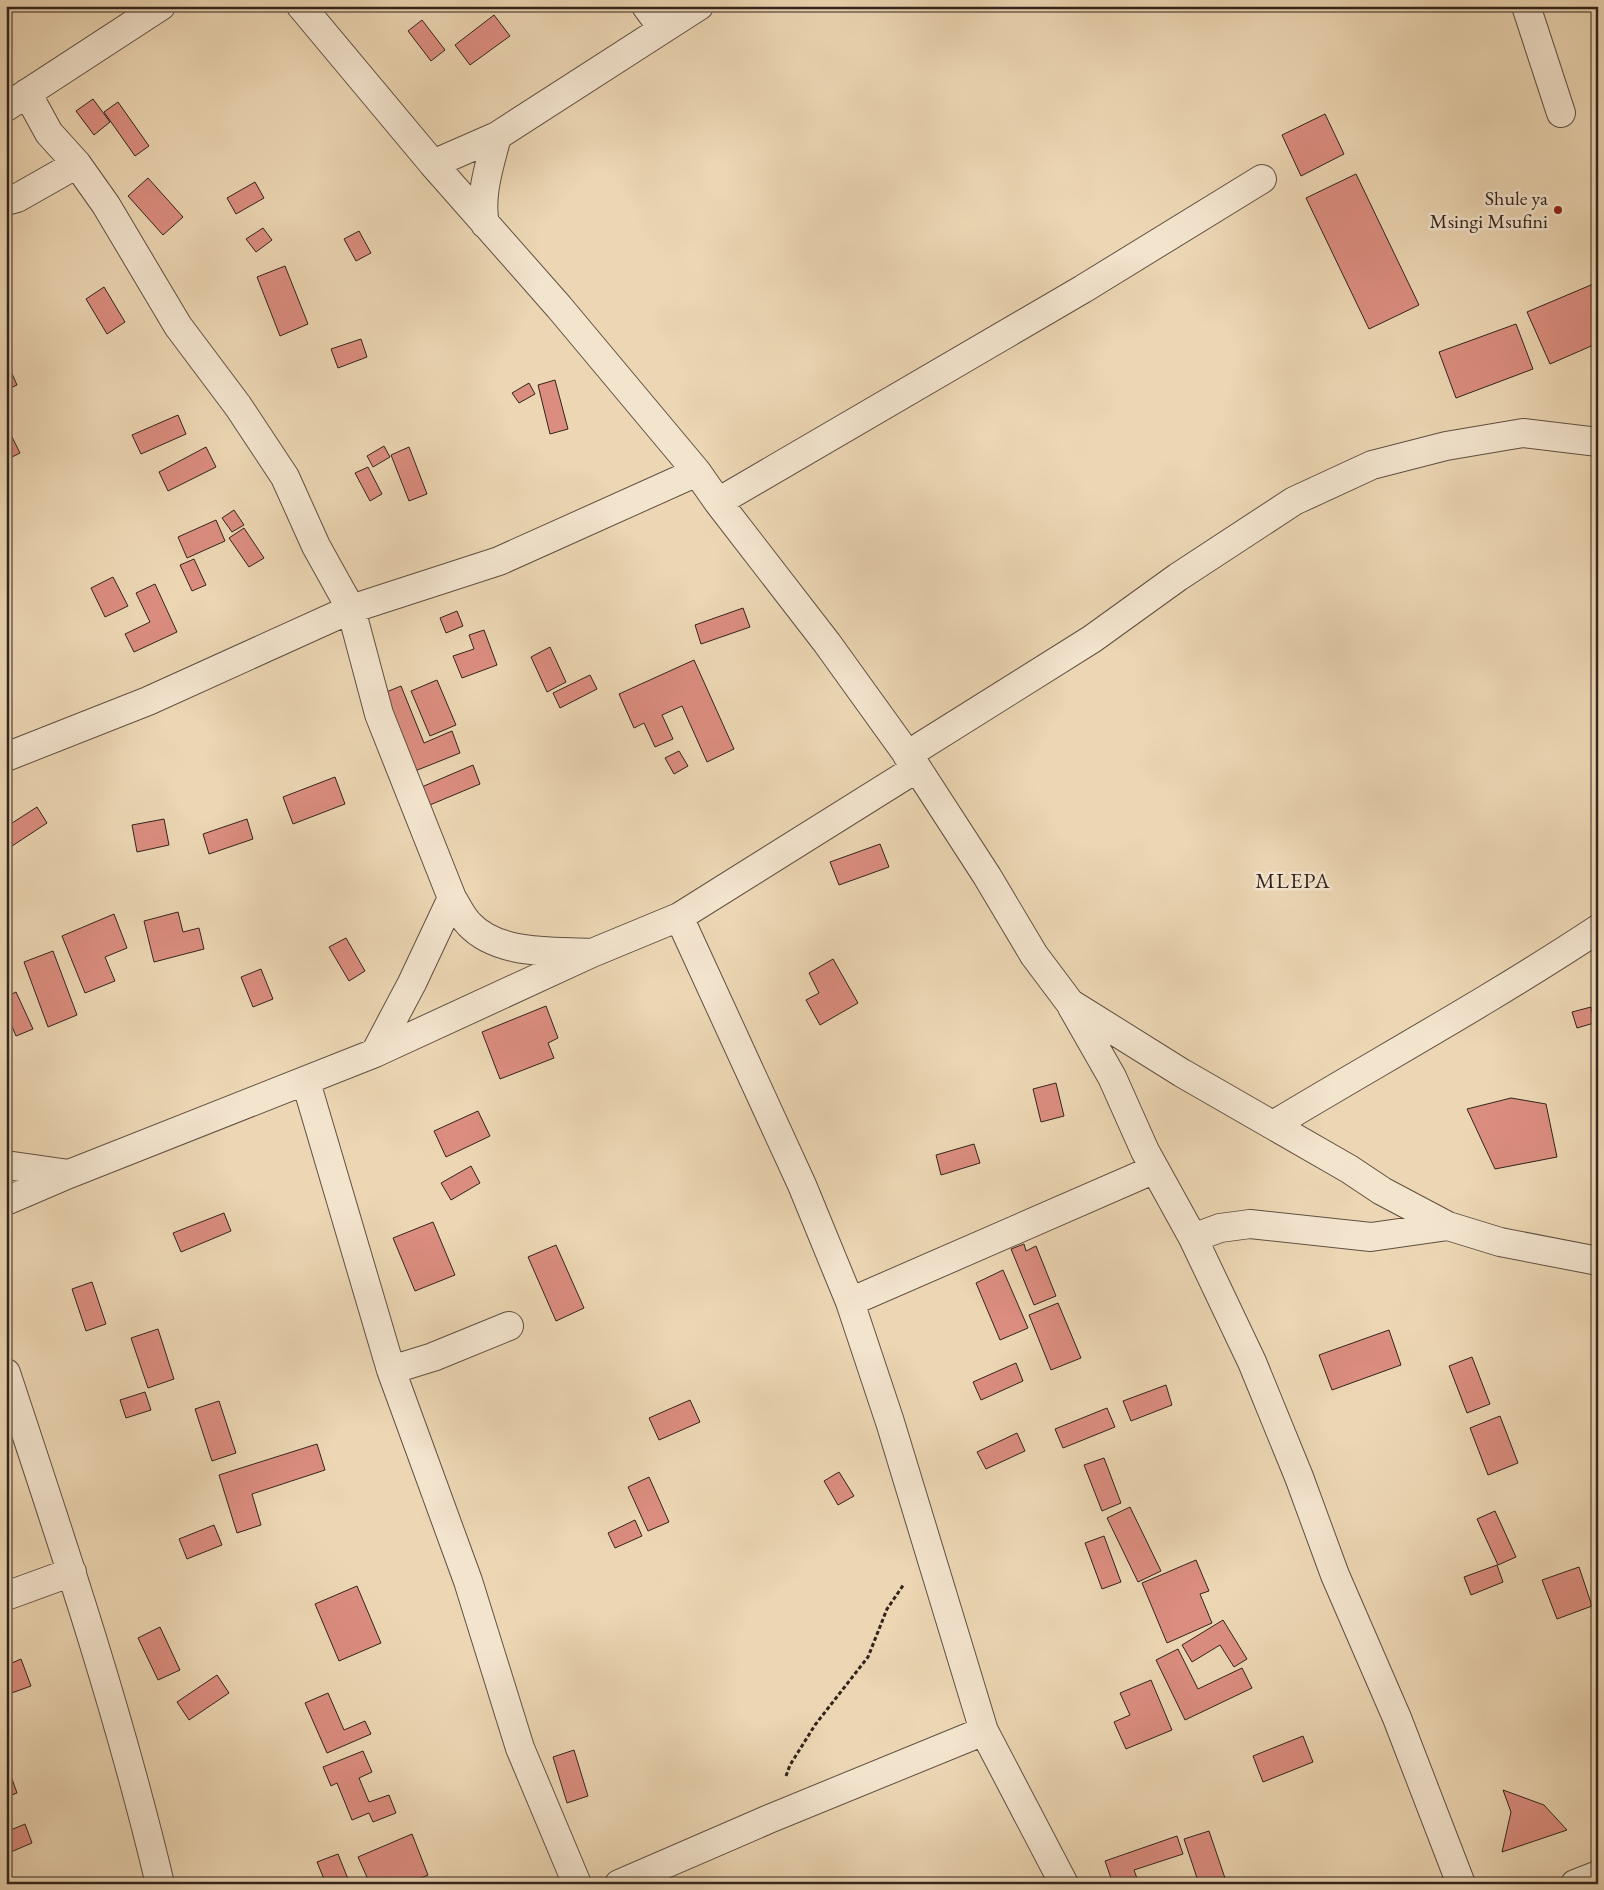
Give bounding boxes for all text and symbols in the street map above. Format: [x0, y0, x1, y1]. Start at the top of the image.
place label: Shule ya Msingi Msufini [1430, 185, 1548, 234]
marker: Shule ya Msingi Msufini [1552, 204, 1564, 216]
district label: MLEPA [1255, 866, 1331, 895]

